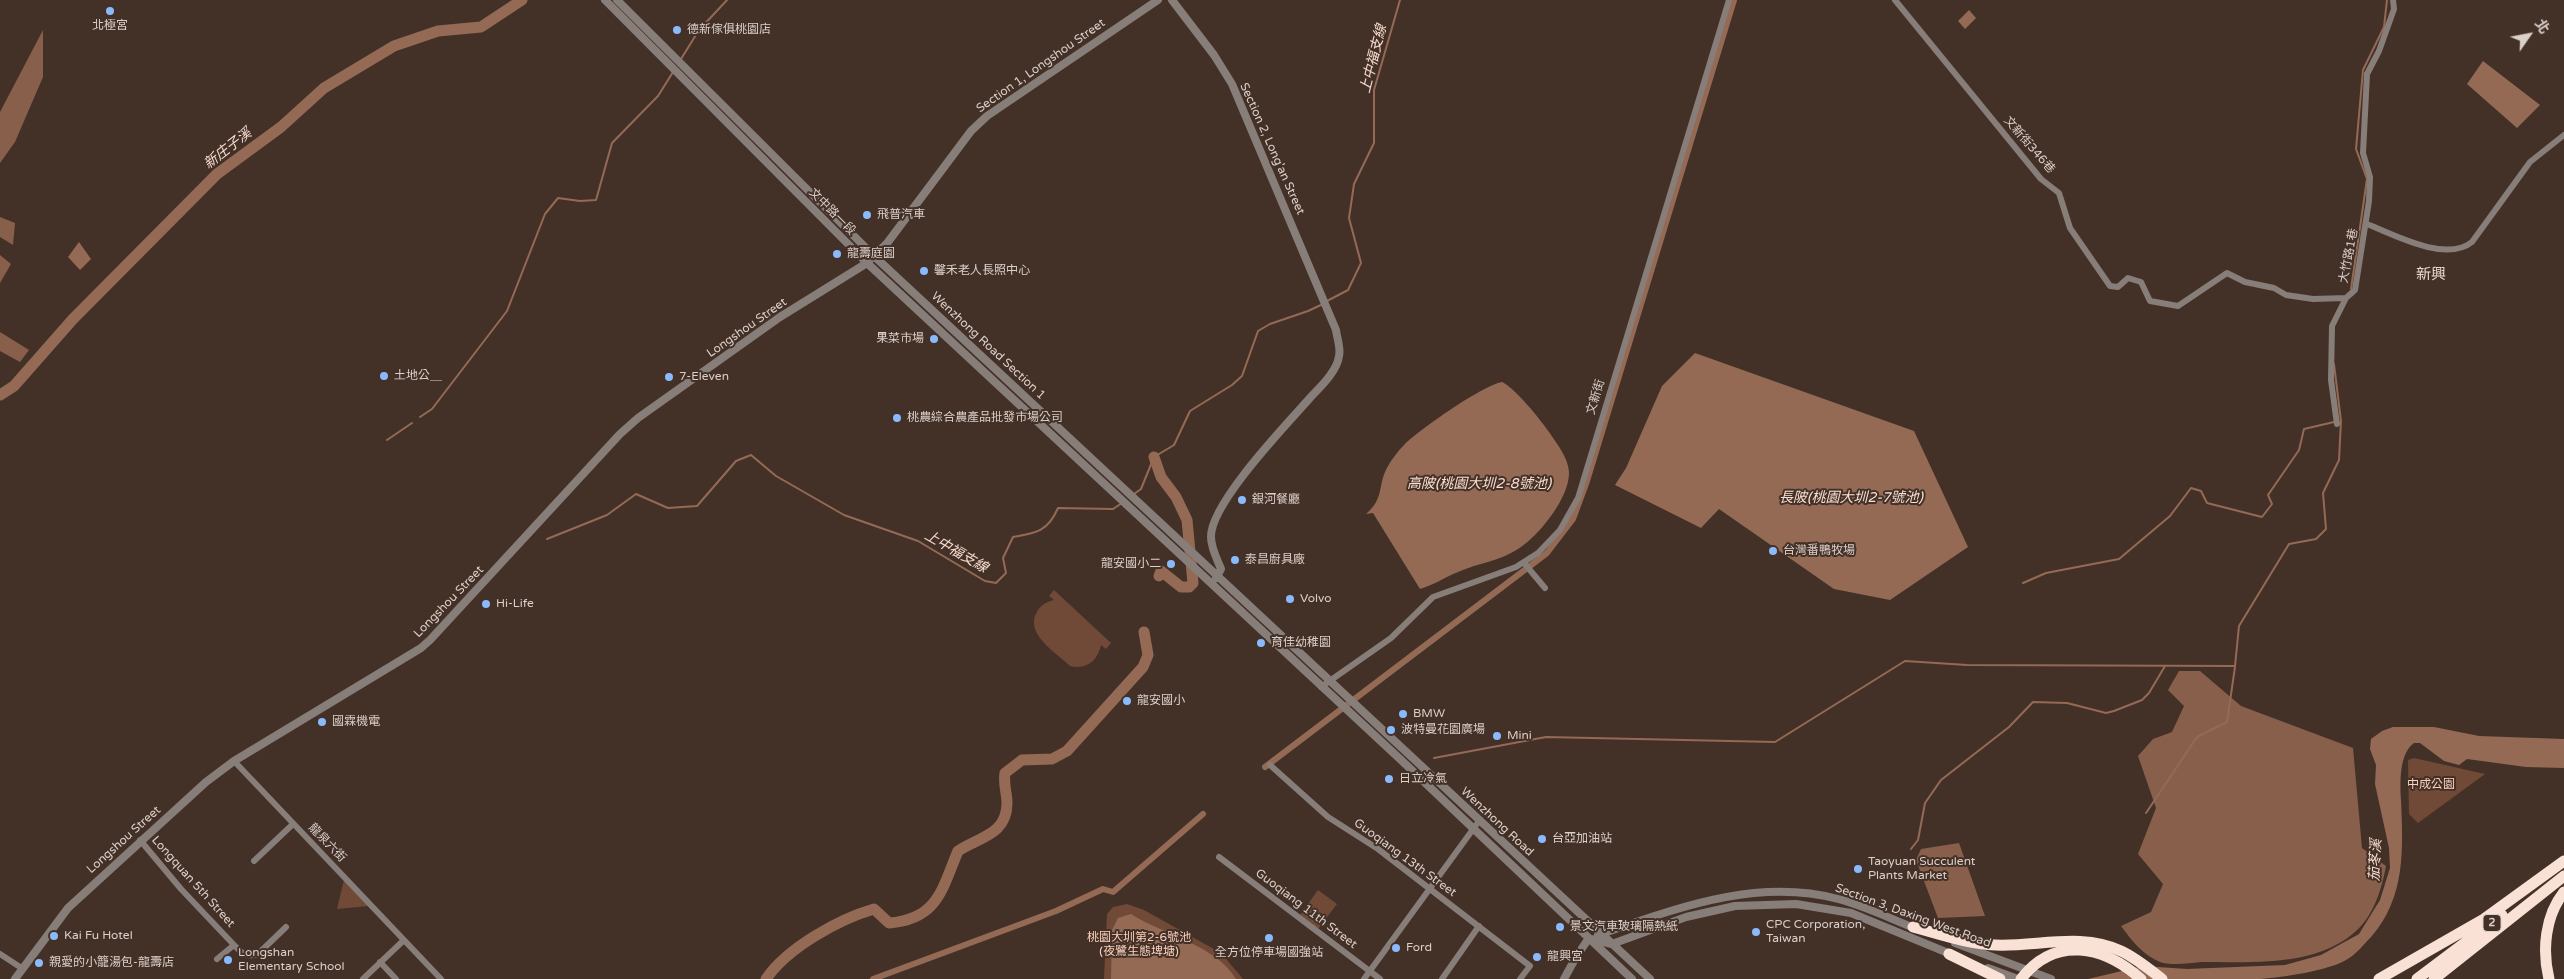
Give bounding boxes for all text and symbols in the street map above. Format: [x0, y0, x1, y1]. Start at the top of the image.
marker: 北極宮 [104, 5, 116, 17]
north arrow [2504, 10, 2554, 60]
street label: Section 1, Longshou Street [974, 16, 1108, 116]
text: 北 [2531, 16, 2553, 37]
place label: 北極宮 [92, 19, 128, 33]
place label: 德新傢俱桃園店 [687, 23, 771, 37]
water label: 上中福支線 [1357, 23, 1391, 95]
marker: 德新傢俱桃園店 [671, 24, 683, 36]
street label: Section 2, Long'an Street [1236, 81, 1308, 217]
street label: 文新街346巷 [2000, 114, 2058, 176]
water label: 新庄子溪 [201, 125, 255, 173]
street label: 文中路一段 [806, 186, 858, 238]
place label: 飛普汽車 [877, 208, 925, 222]
marker: 飛普汽車 [861, 209, 873, 221]
street label: 大竹路1巷 [2337, 227, 2361, 285]
place label: 龍壽庭園 [847, 247, 895, 261]
marker: 龍壽庭園 [831, 248, 843, 260]
place label: 馨禾老人長照中心 [934, 264, 1030, 278]
marker: 馨禾老人長照中心 [918, 265, 930, 277]
district label: 新興 [2416, 266, 2446, 284]
street label: Wenzhong Road Section 1 [928, 289, 1048, 403]
street label: Longshou Street [704, 295, 790, 361]
place label: 果菜市場 [876, 332, 924, 346]
marker: 果菜市場 [928, 333, 940, 345]
place label: 土地公＿ [394, 369, 442, 383]
marker: 土地公＿ [378, 370, 390, 382]
place label: 7-Eleven [679, 370, 729, 384]
marker: 7-Eleven [663, 371, 675, 383]
street label: 文新街 [1584, 378, 1608, 416]
place label: 桃農綜合農產品批發市場公司 [907, 411, 1063, 425]
marker: 桃農綜合農產品批發市場公司 [891, 412, 903, 424]
water label: 高陂(桃園大圳2-8號池) [1407, 476, 1551, 492]
water label: 長陂(桃園大圳2-7號池) [1779, 490, 1923, 506]
place label: 銀河餐廳 [1252, 493, 1300, 507]
marker: 銀河餐廳 [1236, 494, 1248, 506]
water label: 上中福支線 [921, 527, 991, 577]
place label: 台灣番鴨牧場 [1783, 544, 1855, 558]
marker: 台灣番鴨牧場 [1767, 545, 1779, 557]
place label: 泰昌廚具廠 [1245, 553, 1305, 567]
marker: 泰昌廚具廠 [1229, 554, 1241, 566]
place label: 龍安國小二 [1101, 557, 1161, 571]
marker: 龍安國小二 [1165, 558, 1177, 570]
street label: Longshou Street [411, 563, 487, 641]
place label: Volvo [1300, 592, 1332, 606]
marker: Volvo [1284, 593, 1296, 605]
place label: Hi-Life [496, 597, 534, 611]
marker: Hi-Life [480, 598, 492, 610]
place label: 育佳幼稚園 [1271, 636, 1331, 650]
marker: 育佳幼稚園 [1255, 637, 1267, 649]
place label: 龍安國小 [1137, 694, 1185, 708]
marker: 龍安國小 [1121, 695, 1133, 707]
place label: BMW [1413, 707, 1445, 721]
marker: BMW [1397, 708, 1409, 720]
place label: 國霖機電 [332, 715, 380, 729]
marker: 國霖機電 [316, 716, 328, 728]
place label: 波特曼花園廣場 [1401, 723, 1485, 737]
marker: 波特曼花園廣場 [1385, 724, 1397, 736]
place label: Mini [1507, 729, 1532, 743]
marker: Mini [1491, 730, 1503, 742]
place label: 日立冷氣 [1399, 772, 1447, 786]
marker: 日立冷氣 [1383, 773, 1395, 785]
park label: 中成公園 [2407, 778, 2455, 792]
street label: Wenzhong Road [1458, 785, 1536, 859]
street label: Longshou Street [84, 803, 164, 877]
street label: Guoqiang 13th Street [1351, 816, 1459, 900]
street label: 龍泉六街 [305, 821, 349, 865]
place label: 台亞加油站 [1552, 832, 1612, 846]
street label: Longquan 5th Street [148, 833, 238, 931]
marker: 台亞加油站 [1536, 833, 1548, 845]
water label: 茄苳溪 [2367, 839, 2385, 881]
place label: Taoyuan Succulent Plants Market [1868, 855, 1975, 883]
marker: Taoyuan Succulent Plants Market [1852, 863, 1864, 875]
street label: Guoqiang 11th Street [1252, 866, 1360, 952]
street label: Section 3, Daxing West Road [1833, 881, 1993, 951]
road number: 2 [2483, 914, 2501, 931]
place label: CPC Corporation, Taiwan [1766, 918, 1865, 946]
place label: 景文汽車玻璃隔熱紙 [1570, 920, 1678, 934]
marker: 景文汽車玻璃隔熱紙 [1554, 921, 1566, 933]
marker: CPC Corporation, Taiwan [1750, 926, 1762, 938]
place label: Kai Fu Hotel [64, 929, 133, 943]
marker: Kai Fu Hotel [48, 930, 60, 942]
park label: 桃園大圳第2-6號池 (夜鷺生態埤塘) [1087, 931, 1191, 959]
marker: 全方位停車場國強站 [1263, 932, 1275, 944]
place label: Ford [1406, 941, 1432, 955]
marker: Ford [1390, 942, 1402, 954]
place label: Longshan Elementary School [238, 946, 345, 974]
place label: 全方位停車場國強站 [1215, 946, 1323, 960]
place label: 龍興宮 [1547, 950, 1583, 964]
marker: 龍興宮 [1531, 951, 1543, 963]
marker: Longshan Elementary School [222, 954, 234, 966]
place label: 親愛的小籠湯包-龍壽店 [49, 956, 174, 970]
marker: 親愛的小籠湯包-龍壽店 [33, 957, 45, 969]

